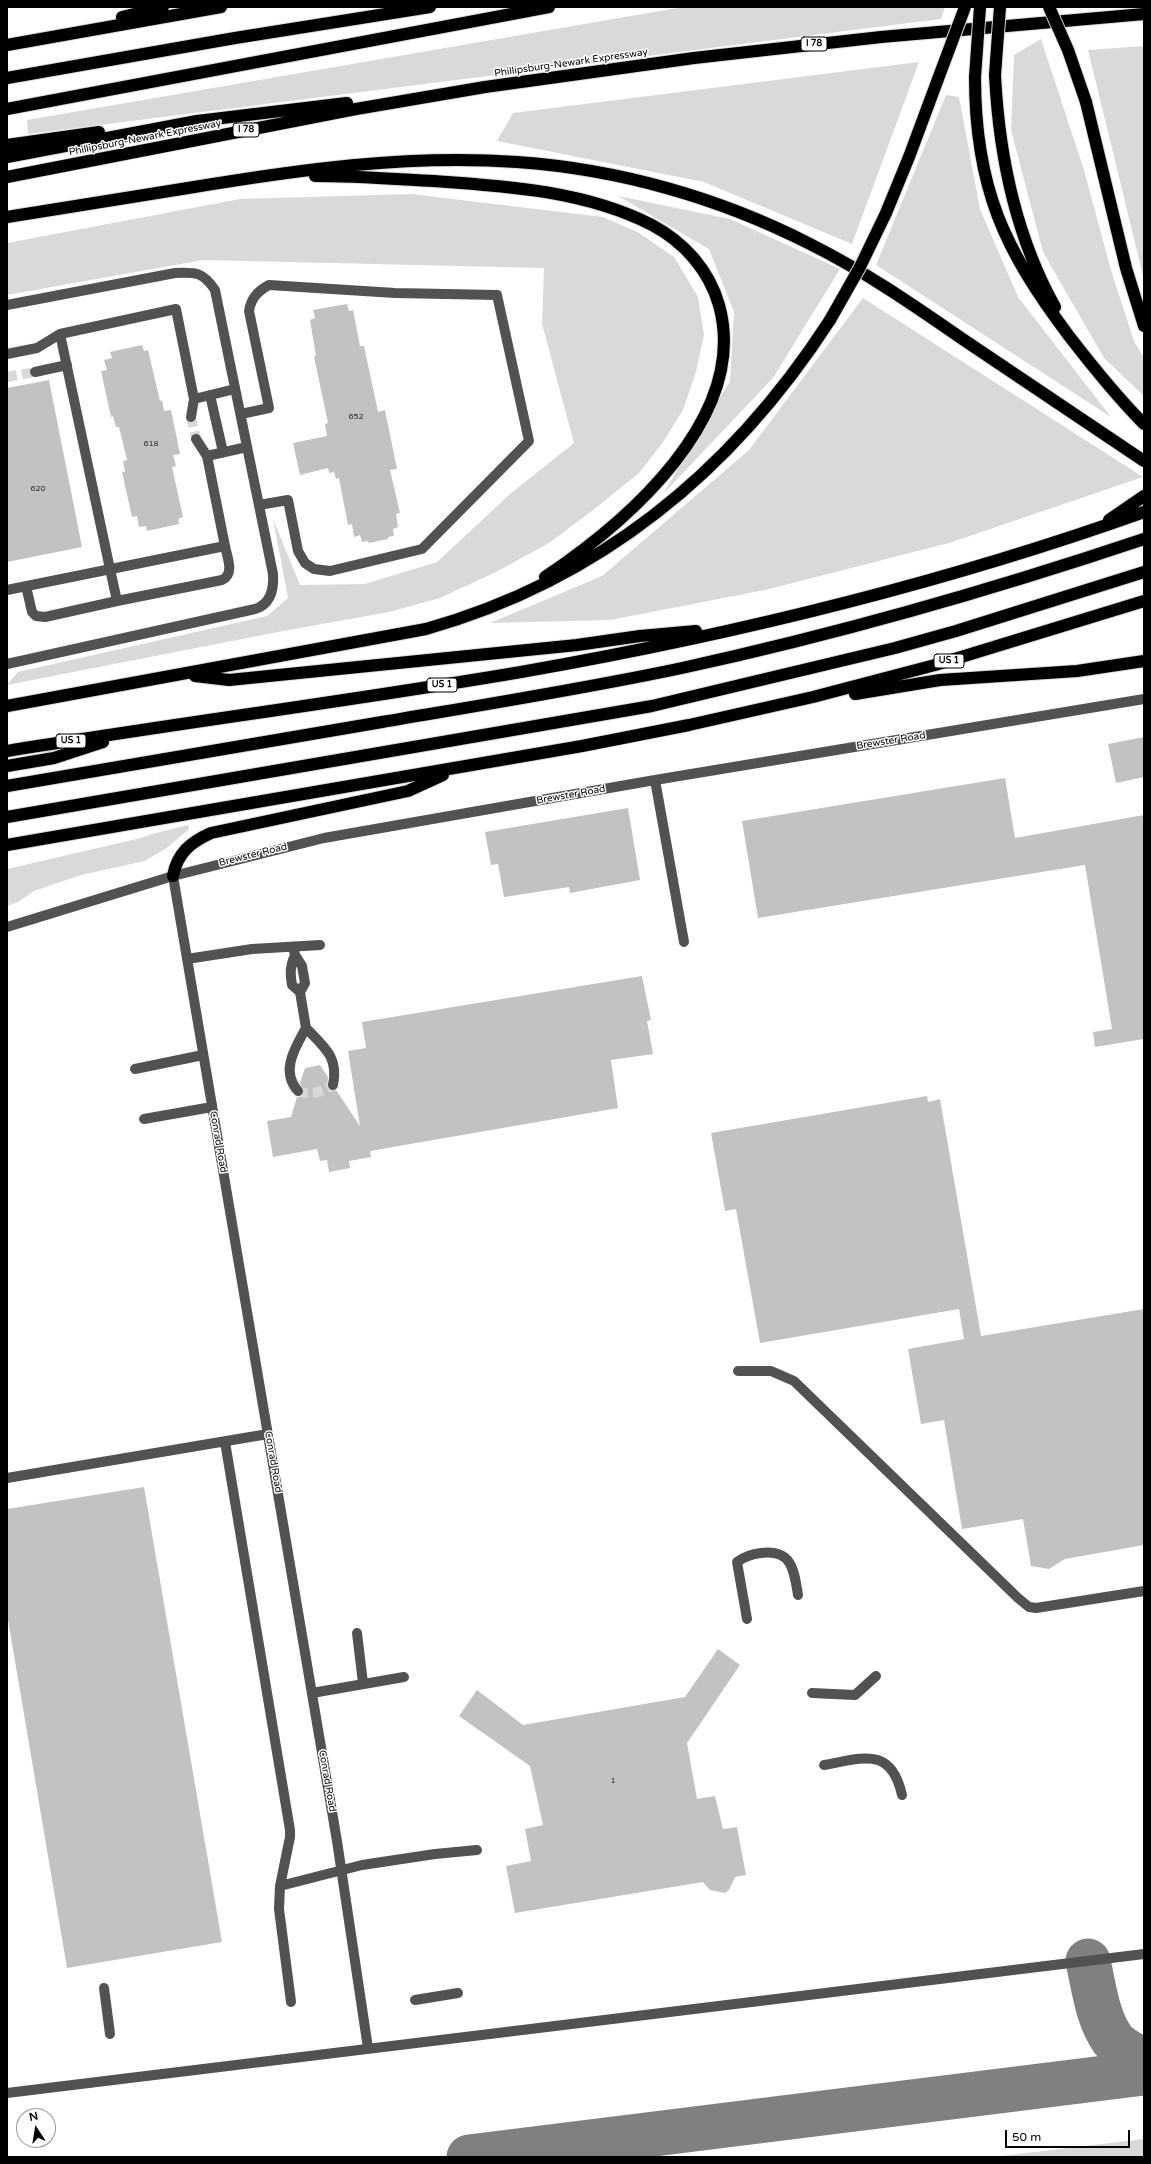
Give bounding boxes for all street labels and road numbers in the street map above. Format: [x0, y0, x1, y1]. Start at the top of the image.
road number: I 78 [801, 37, 827, 51]
street label: Phillipsburg-Newark Expressway [493, 46, 649, 80]
street label: Phillipsburg-Newark Expressway [68, 117, 222, 159]
road number: I 78 [233, 123, 259, 137]
road number: US 1 [934, 654, 964, 668]
road number: US 1 [427, 678, 457, 692]
street label: Brewster Road [856, 730, 926, 752]
road number: US 1 [56, 734, 86, 748]
street label: Brewster Road [536, 783, 606, 807]
street label: Brewster Road [218, 841, 288, 869]
street label: Conrad Road [207, 1110, 229, 1174]
street label: Conrad Road [262, 1430, 284, 1494]
street label: Conrad Road [316, 1749, 338, 1813]

